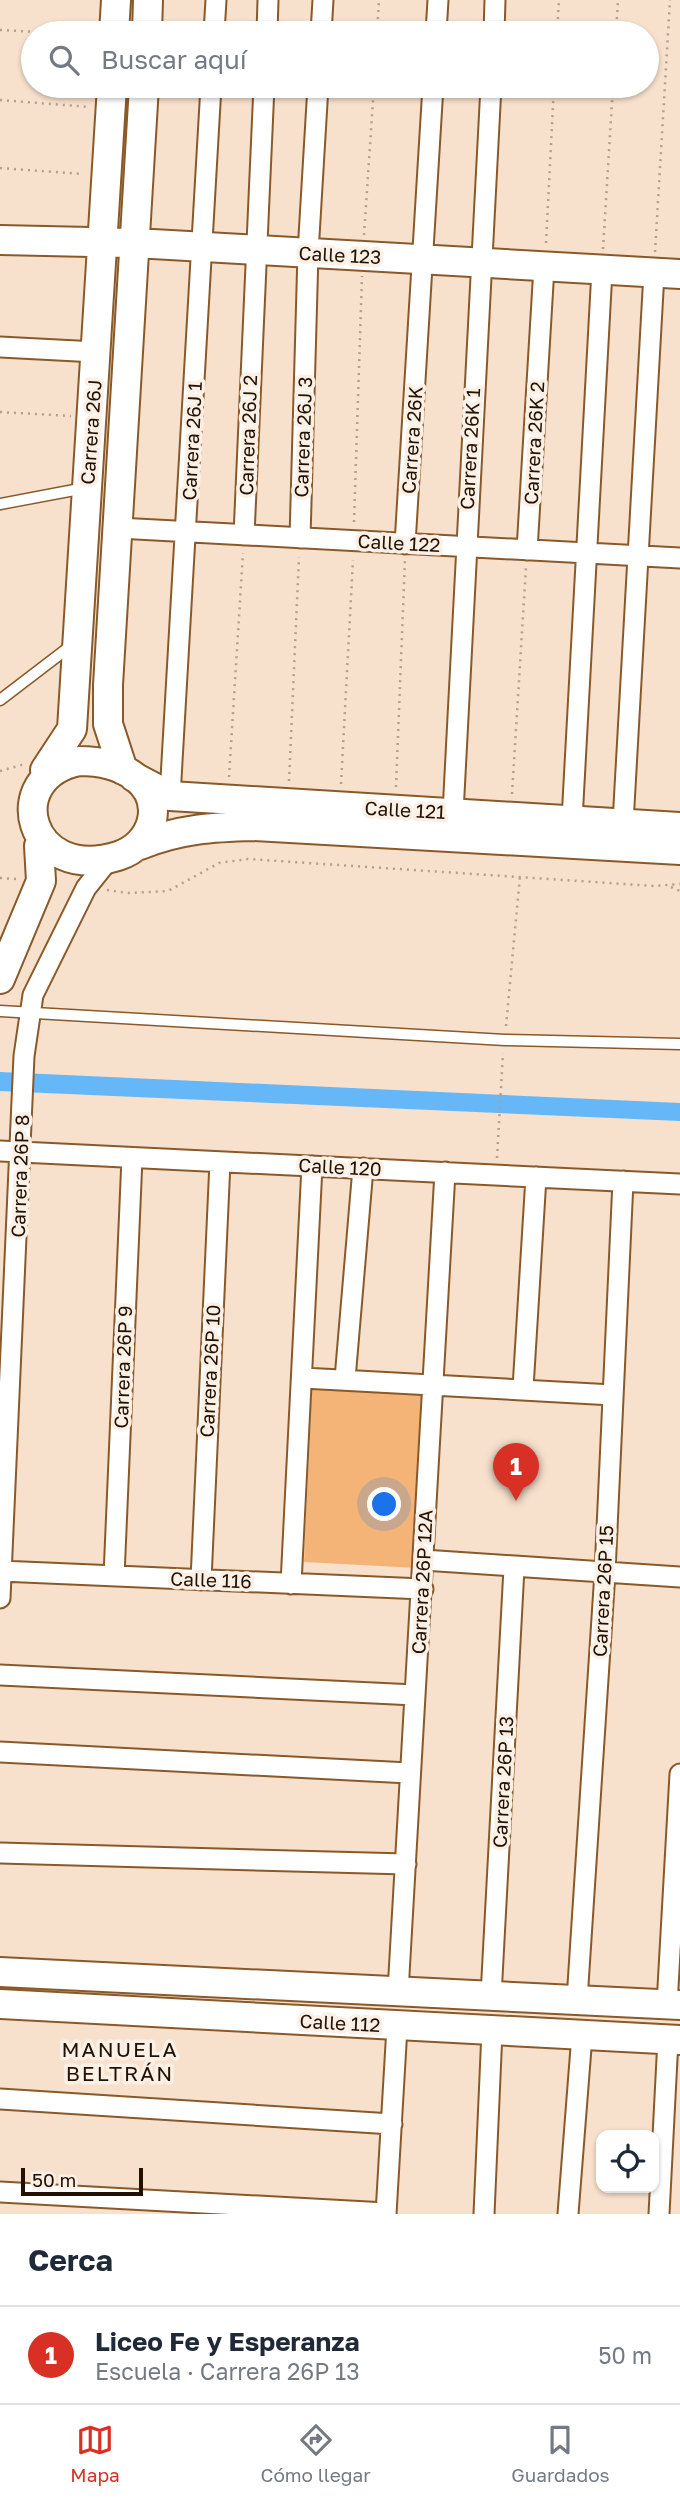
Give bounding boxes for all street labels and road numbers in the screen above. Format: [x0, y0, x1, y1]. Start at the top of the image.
street label: Calle 123 [298, 241, 382, 268]
street label: Carrera 26J 2 [234, 374, 261, 496]
street label: Carrera 26J 3 [289, 376, 316, 498]
street label: Carrera 26J [75, 379, 106, 485]
street label: Carrera 26J 1 [177, 381, 206, 501]
street label: Carrera 26K 2 [519, 381, 548, 505]
street label: Carrera 26K [396, 385, 427, 494]
street label: Carrera 26K 1 [455, 388, 484, 510]
street label: Calle 122 [357, 529, 441, 556]
street label: Calle 121 [364, 796, 446, 823]
street label: Carrera 26P 8 [6, 1114, 33, 1238]
street label: Calle 120 [298, 1153, 382, 1180]
street label: Carrera 26P 10 [195, 1304, 224, 1438]
street label: Carrera 26P 9 [109, 1305, 136, 1429]
street label: Carrera 26P 12A [406, 1509, 437, 1655]
street label: Carrera 26P 15 [588, 1524, 617, 1657]
street label: Calle 116 [170, 1567, 252, 1592]
street label: Carrera 26P 13 [488, 1715, 517, 1849]
street label: Calle 112 [299, 2009, 381, 2036]

